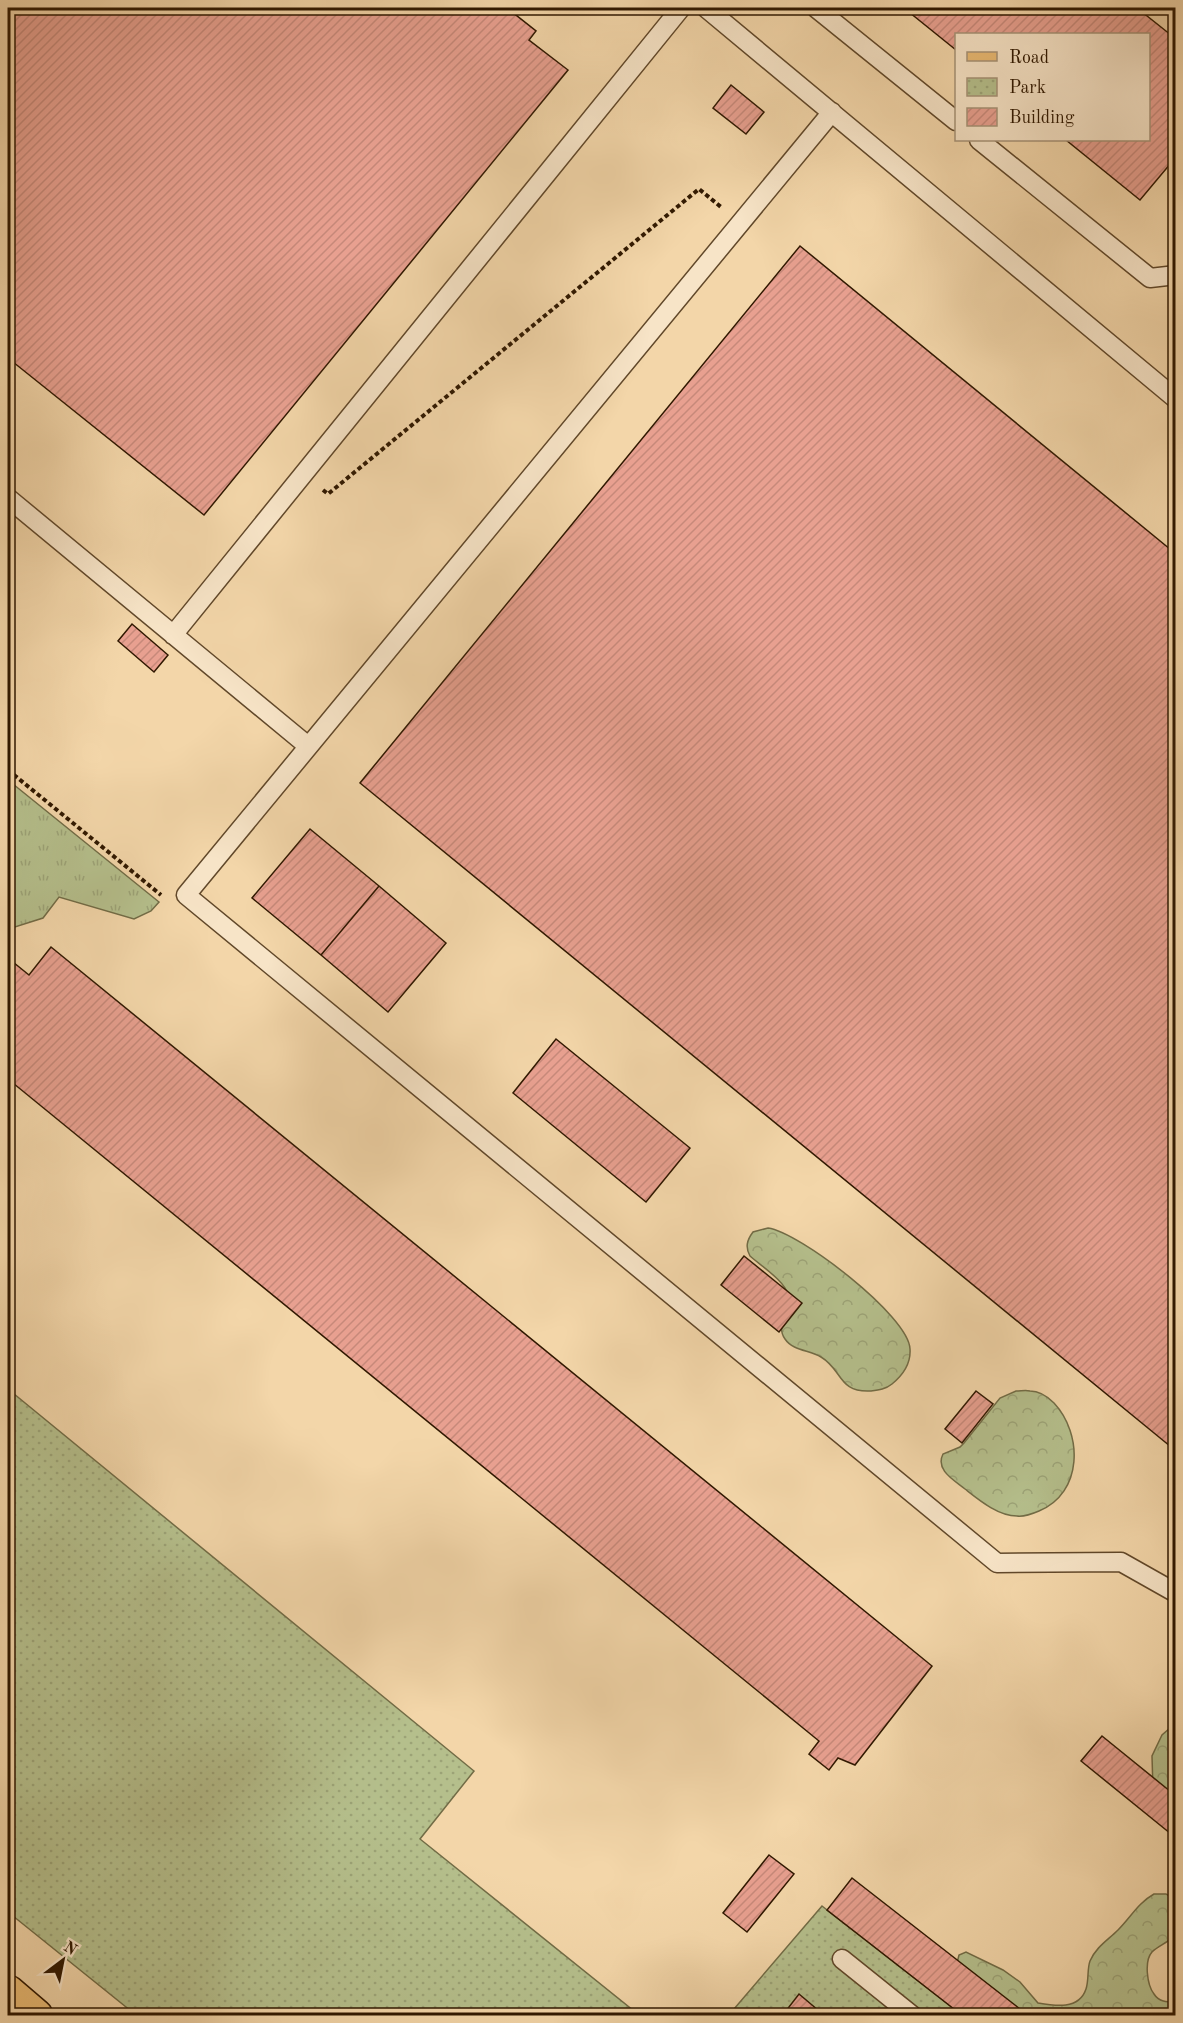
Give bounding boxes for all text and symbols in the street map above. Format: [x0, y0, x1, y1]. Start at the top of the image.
legend [955, 33, 1150, 141]
text: Road [1009, 49, 1049, 67]
text: Park [1009, 79, 1046, 97]
text: Building [1009, 109, 1075, 127]
north arrow [33, 1930, 93, 1990]
text: N [60, 1939, 80, 1959]

